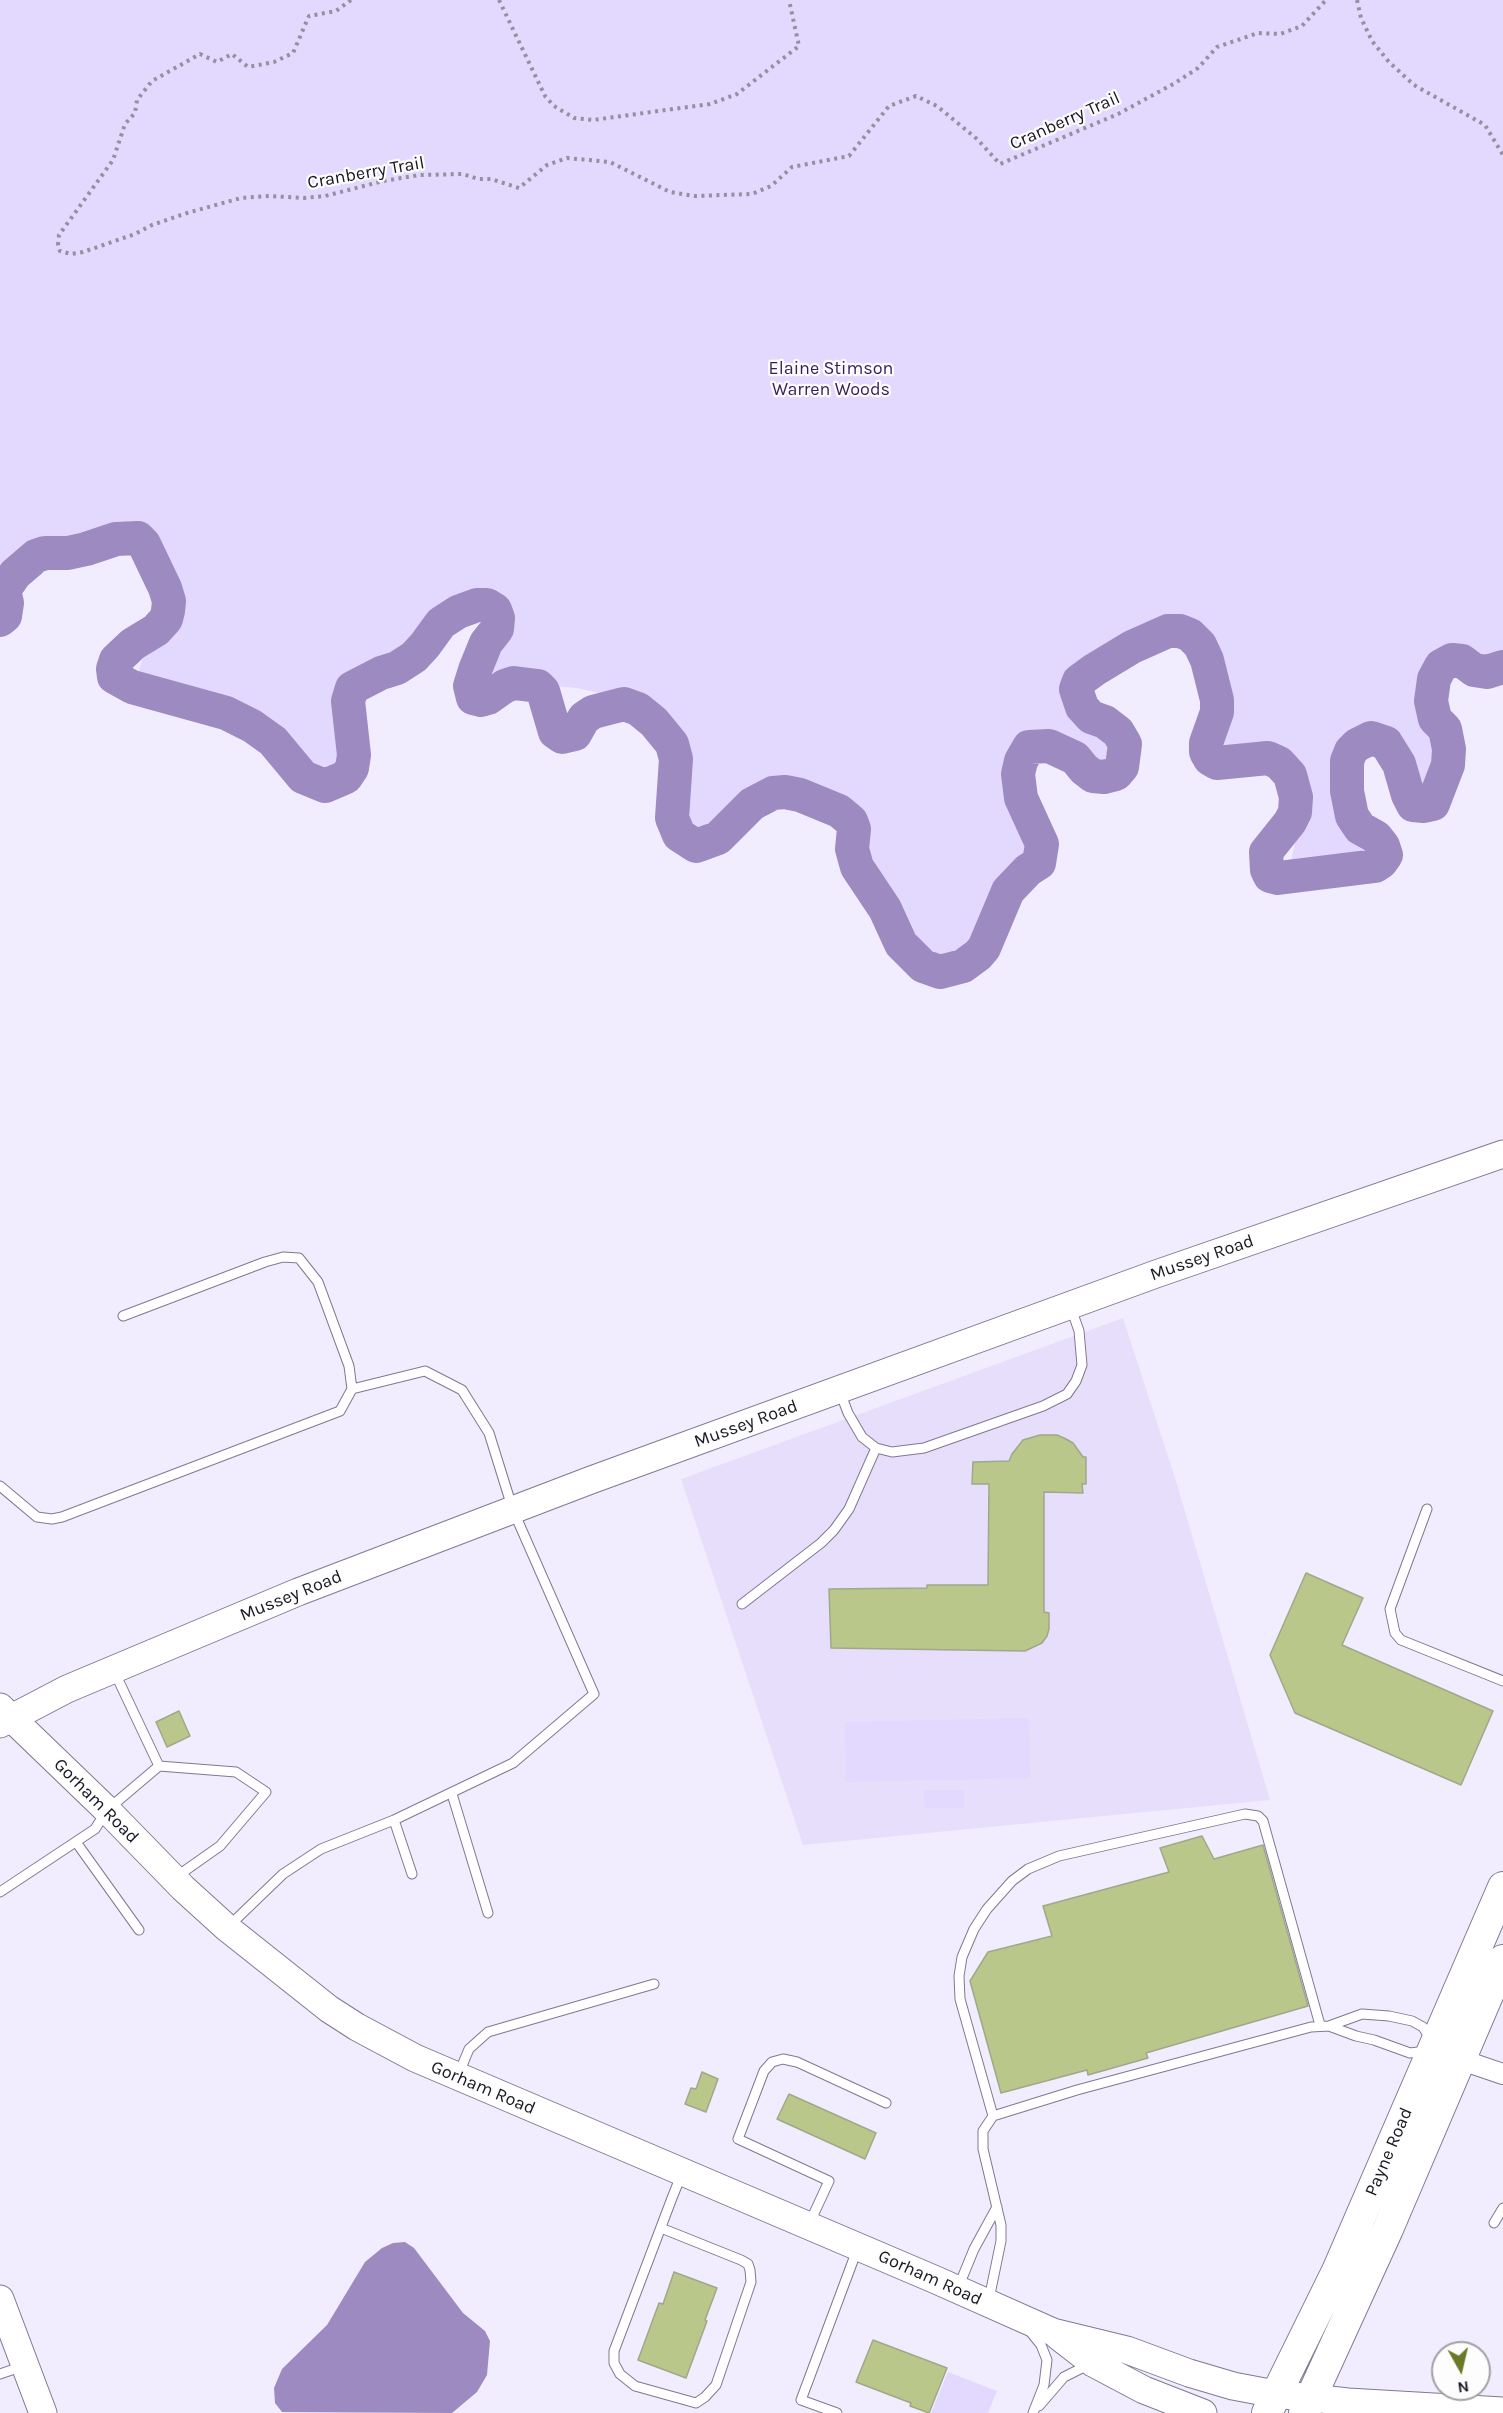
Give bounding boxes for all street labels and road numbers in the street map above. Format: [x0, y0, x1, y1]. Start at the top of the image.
street label: Cranberry Trail [1007, 87, 1123, 155]
street label: Cranberry Trail [306, 152, 426, 194]
street label: Mussey Road [1147, 1230, 1257, 1286]
street label: Mussey Road [691, 1395, 801, 1453]
street label: Mussey Road [237, 1566, 345, 1626]
street label: Gorham Road [49, 1754, 143, 1848]
street label: Gorham Road [428, 2056, 538, 2120]
street label: Payne Road [1361, 2104, 1417, 2200]
street label: Gorham Road [875, 2246, 985, 2310]

